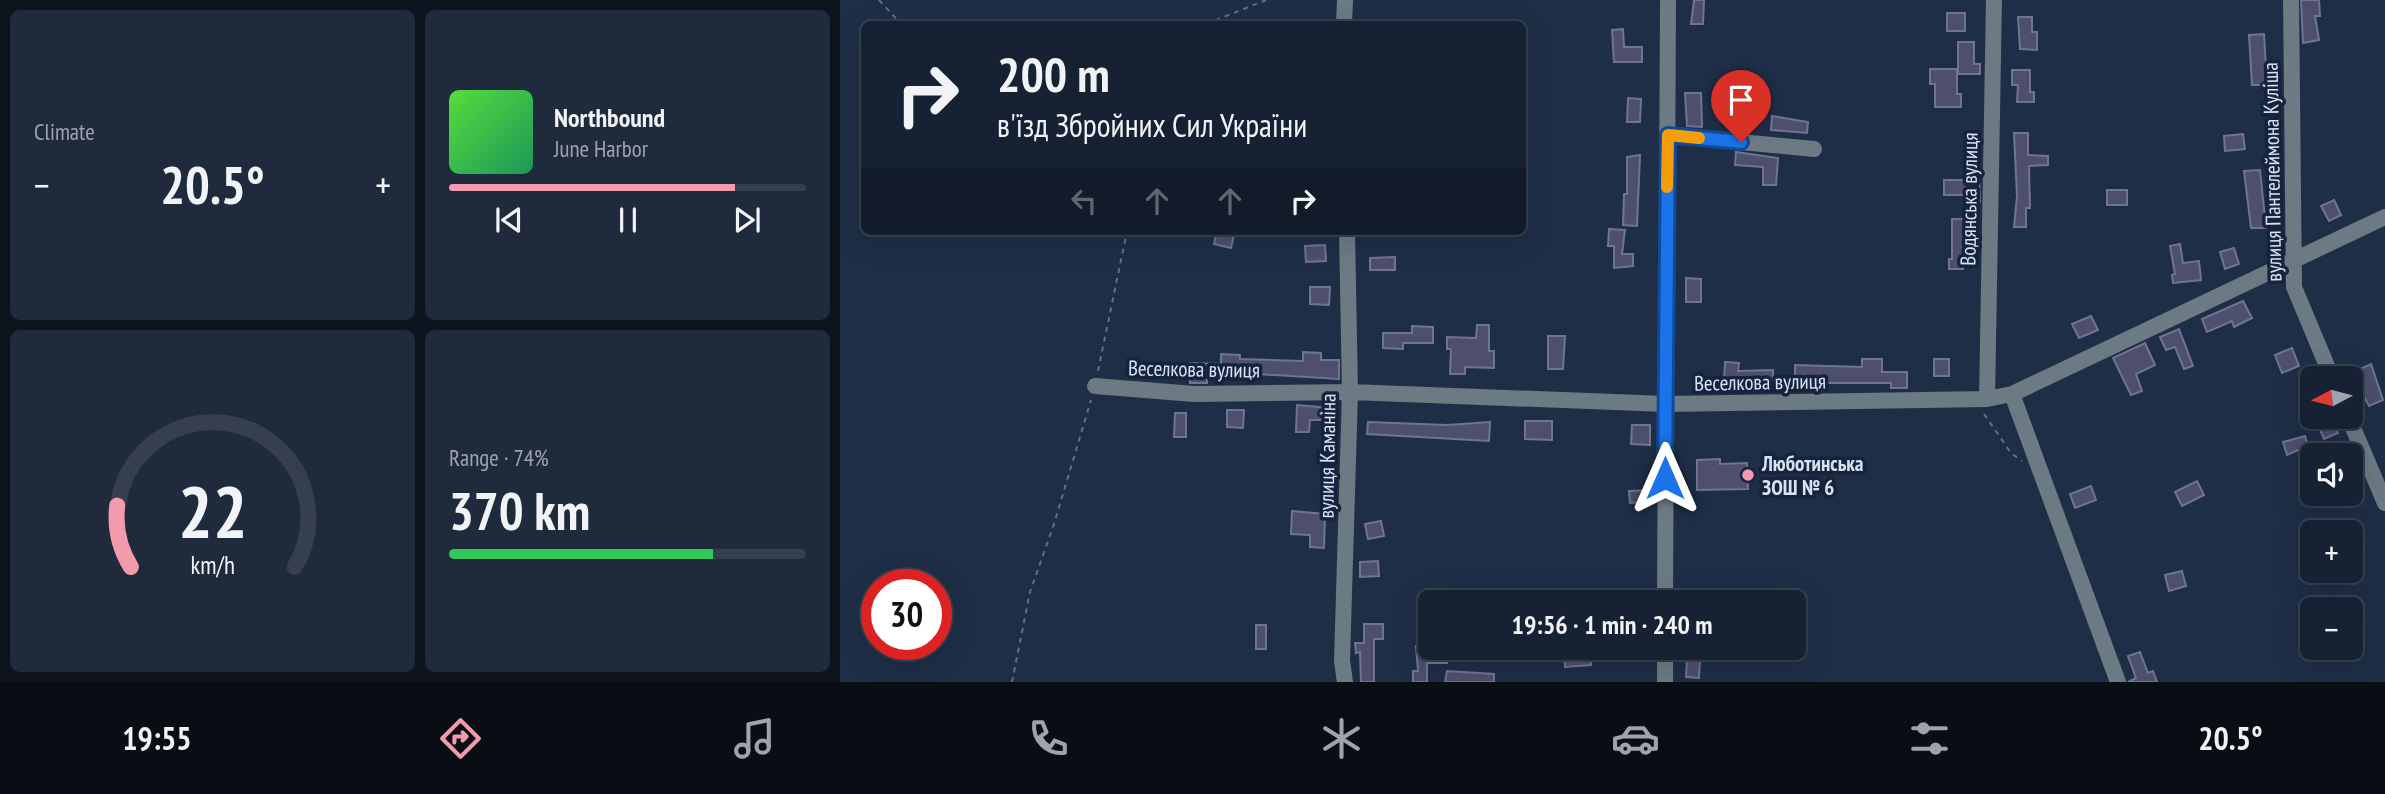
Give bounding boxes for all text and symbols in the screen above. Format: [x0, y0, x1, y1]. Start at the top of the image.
text: 200 m [997, 42, 1110, 106]
icon: right [882, 49, 973, 140]
street label: вулиця Пантелеймона Куліша [2257, 62, 2287, 282]
pin [1711, 70, 1771, 142]
icon: arrive [1722, 81, 1760, 119]
text: Northbound [554, 101, 665, 134]
text: в'їзд Збройних Сил України [997, 104, 1307, 146]
text: Climate [34, 117, 95, 146]
street label: Водянська вулиця [1954, 132, 1984, 266]
text: June Harbor [554, 134, 648, 163]
text: 20.5° [160, 151, 265, 218]
text: − [34, 160, 50, 209]
text: + [375, 160, 391, 209]
icon: left [1065, 182, 1103, 220]
icon: ahead [1138, 182, 1176, 220]
icon: ahead [1211, 182, 1249, 220]
icon: right [1284, 182, 1322, 220]
icon: previous [490, 201, 528, 239]
icon: pause [609, 201, 647, 239]
icon: next [728, 201, 766, 239]
street label: Веселкова вулиця [1128, 354, 1260, 384]
north arrow [2300, 366, 2362, 429]
map controls [2300, 366, 2363, 660]
street label: Веселкова вулиця [1694, 367, 1826, 397]
street label: вулиця Каманіна [1312, 393, 1342, 519]
position arrow [1628, 441, 1702, 515]
text: Range · 74% [449, 443, 549, 472]
button: sound [2300, 443, 2363, 506]
place label: Люботинська ЗОШ № 6 [1761, 450, 1864, 501]
text: 22 [178, 463, 247, 557]
marker: Люботинська ЗОШ № 6 [1740, 467, 1756, 483]
text: 370 km [449, 477, 590, 544]
button: + [2300, 520, 2363, 583]
text: km/h [190, 549, 235, 581]
speed limit sign: 30 [861, 569, 952, 660]
button: − [2300, 597, 2363, 660]
text: 19:56 · 1 min · 240 m [1512, 608, 1712, 641]
icon: directions [436, 714, 485, 763]
icon: music [730, 714, 779, 763]
icon: phone [1024, 714, 1073, 763]
icon: climate [1317, 714, 1366, 763]
icon: car [1611, 714, 1660, 763]
icon: filters [1905, 714, 1954, 763]
text: 19:55 [122, 717, 192, 759]
text: 20.5° [2198, 717, 2263, 759]

